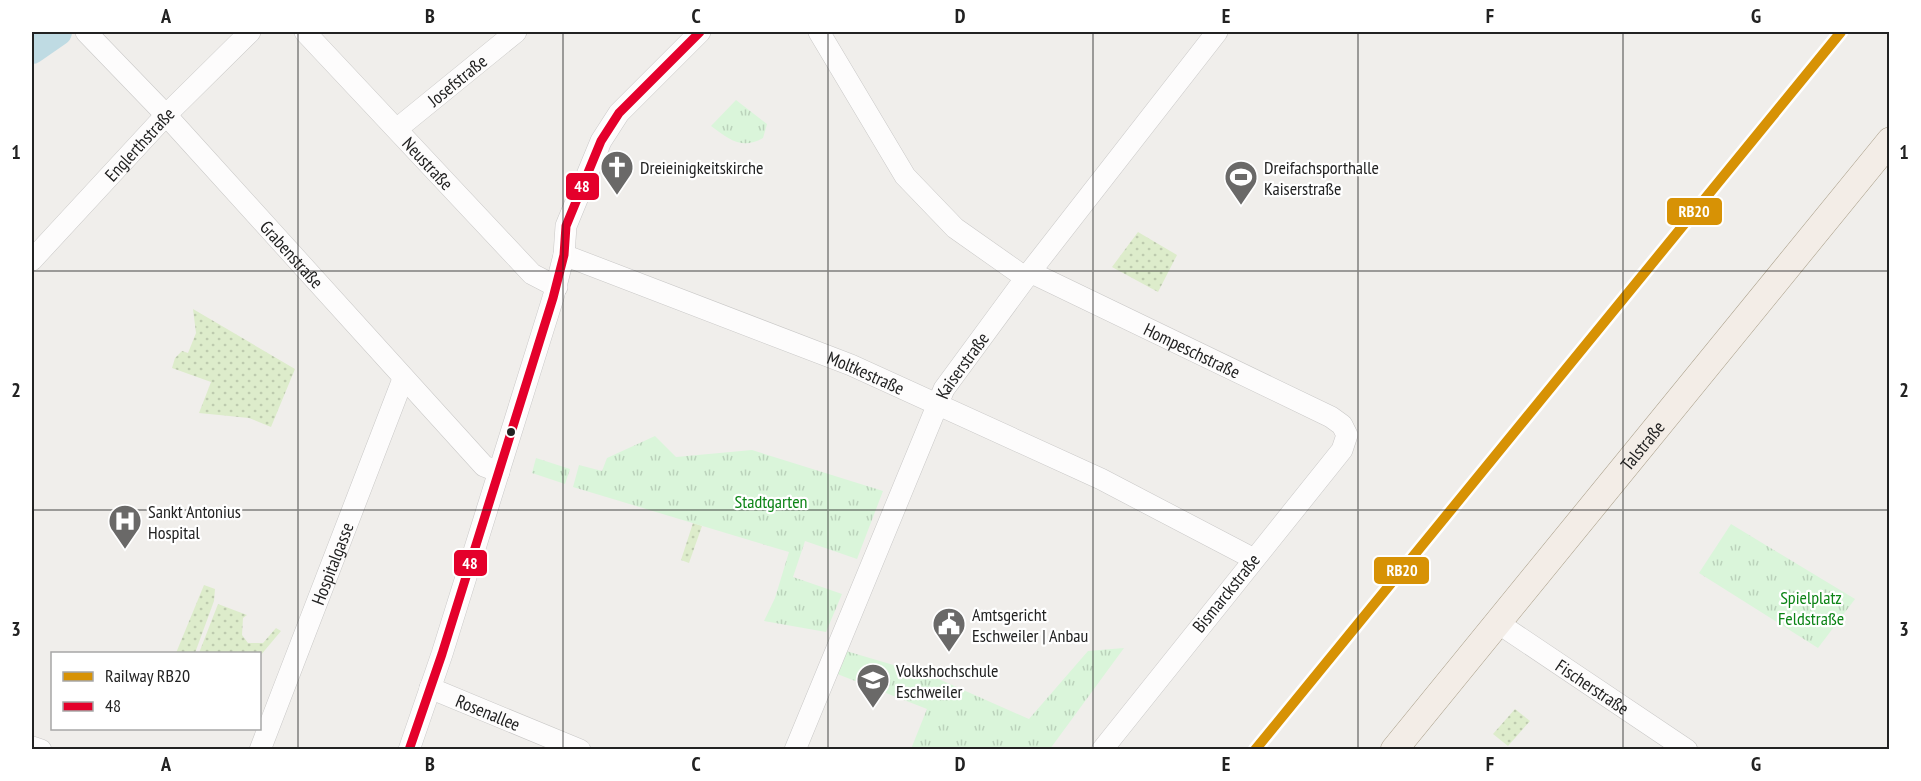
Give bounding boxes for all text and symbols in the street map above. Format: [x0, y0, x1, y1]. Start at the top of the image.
text: A [160, 3, 172, 29]
text: B [425, 3, 435, 29]
text: C [691, 3, 701, 29]
text: D [955, 3, 966, 29]
text: E [1222, 3, 1230, 29]
text: F [1486, 3, 1494, 29]
text: G [1751, 3, 1761, 29]
street label: Josefstraße [422, 49, 491, 112]
street label: Englerthstraße [99, 102, 179, 186]
street label: Neustraße [398, 132, 459, 195]
text: 1 [11, 139, 21, 165]
text: 1 [1899, 139, 1909, 165]
church icon: Dreieinigkeitskirche [599, 149, 635, 196]
place label: Dreieinigkeitskirche [640, 156, 763, 179]
place label: Dreifachsporthalle Kaiserstraße [1264, 156, 1379, 200]
sports icon: Dreifachsporthalle Kaiserstraße [1223, 159, 1259, 206]
line badge: 48 [565, 172, 600, 201]
text: 48 [574, 176, 590, 196]
line badge: RB20 [1666, 197, 1723, 226]
text: RB20 [1678, 201, 1710, 221]
street label: Grabenstraße [255, 215, 329, 293]
street label: Hompeschstraße [1140, 317, 1244, 383]
street label: Kaiserstraße [930, 327, 994, 402]
street label: Moltkestraße [824, 346, 908, 399]
text: 2 [11, 377, 21, 403]
text: 2 [1899, 377, 1909, 403]
street label: Talstraße [1615, 416, 1669, 475]
unlabelled marker [505, 426, 517, 438]
park label: Stadtgarten [735, 490, 807, 513]
place label: Sankt Antonius Hospital [148, 500, 241, 544]
hospital icon: Sankt Antonius Hospital [107, 503, 143, 550]
street label: Hospitalgasse [306, 519, 358, 608]
line badge: 48 [453, 549, 488, 577]
street label: Bismarckstraße [1187, 549, 1265, 637]
text: 48 [462, 553, 478, 573]
line badge: RB20 [1373, 556, 1430, 585]
text: RB20 [1386, 560, 1418, 580]
park label: Spielplatz Feldstraße [1778, 586, 1844, 630]
place label: Amtsgericht Eschweiler | Anbau [972, 603, 1088, 647]
public building icon: Amtsgericht Eschweiler | Anbau [931, 606, 967, 653]
text: 3 [11, 616, 21, 642]
text: 3 [1899, 616, 1909, 642]
legend [51, 652, 261, 730]
street label: Fischerstraße [1552, 654, 1634, 719]
place label: Volkshochschule Eschweiler [895, 659, 998, 703]
school or university icon: Volkshochschule Eschweiler [855, 662, 891, 709]
text: Railway RB20 [105, 664, 190, 687]
street label: Rosenallee [453, 689, 524, 736]
text: 48 [105, 694, 121, 717]
text: A [160, 751, 172, 777]
text: B [425, 751, 435, 777]
text: C [691, 751, 701, 777]
text: D [955, 751, 966, 777]
text: E [1222, 751, 1230, 777]
text: F [1486, 751, 1494, 777]
text: G [1751, 751, 1761, 777]

